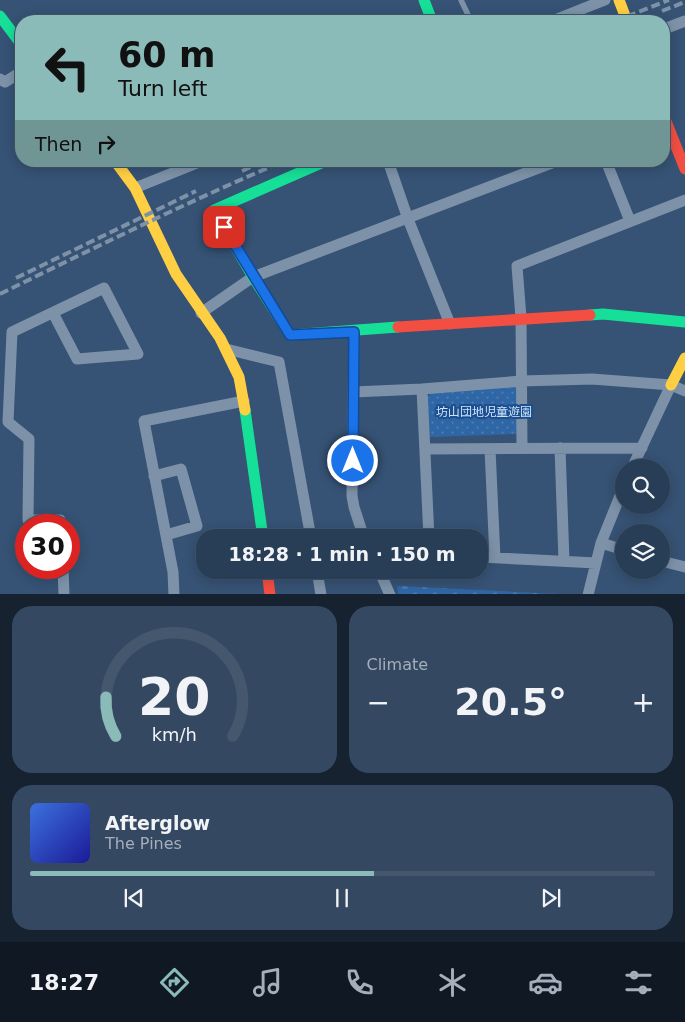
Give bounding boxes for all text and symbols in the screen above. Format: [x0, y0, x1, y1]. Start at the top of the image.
icon: left [35, 35, 100, 100]
text: 60 m [118, 35, 215, 75]
text: Turn left [118, 76, 207, 101]
icon: right [92, 130, 120, 158]
text: Then [35, 133, 82, 155]
pin [203, 206, 245, 248]
icon: arrive [210, 213, 238, 241]
park label: 坊山団地児童遊園 [436, 405, 532, 419]
position arrow [326, 434, 378, 486]
map controls [615, 459, 670, 579]
button: search [615, 459, 670, 514]
speed limit sign: 30 [15, 514, 80, 579]
button: layers [615, 524, 670, 579]
text: 18:28 · 1 min · 150 m [228, 543, 456, 565]
text: Climate [367, 655, 428, 674]
text: 20 [138, 667, 210, 727]
text: 20.5° [454, 680, 567, 724]
text: − [367, 686, 390, 719]
text: + [632, 686, 655, 719]
text: km/h [152, 724, 197, 745]
text: Afterglow [105, 812, 210, 834]
text: The Pines [105, 834, 182, 853]
icon: previous [120, 884, 148, 912]
icon: pause [328, 884, 356, 912]
icon: next [537, 884, 565, 912]
icon: directions [157, 965, 192, 1000]
icon: music [250, 965, 285, 1000]
icon: phone [342, 965, 377, 1000]
icon: climate [435, 965, 470, 1000]
icon: car [528, 965, 563, 1000]
icon: filters [621, 965, 656, 1000]
text: 18:27 [29, 970, 99, 995]

